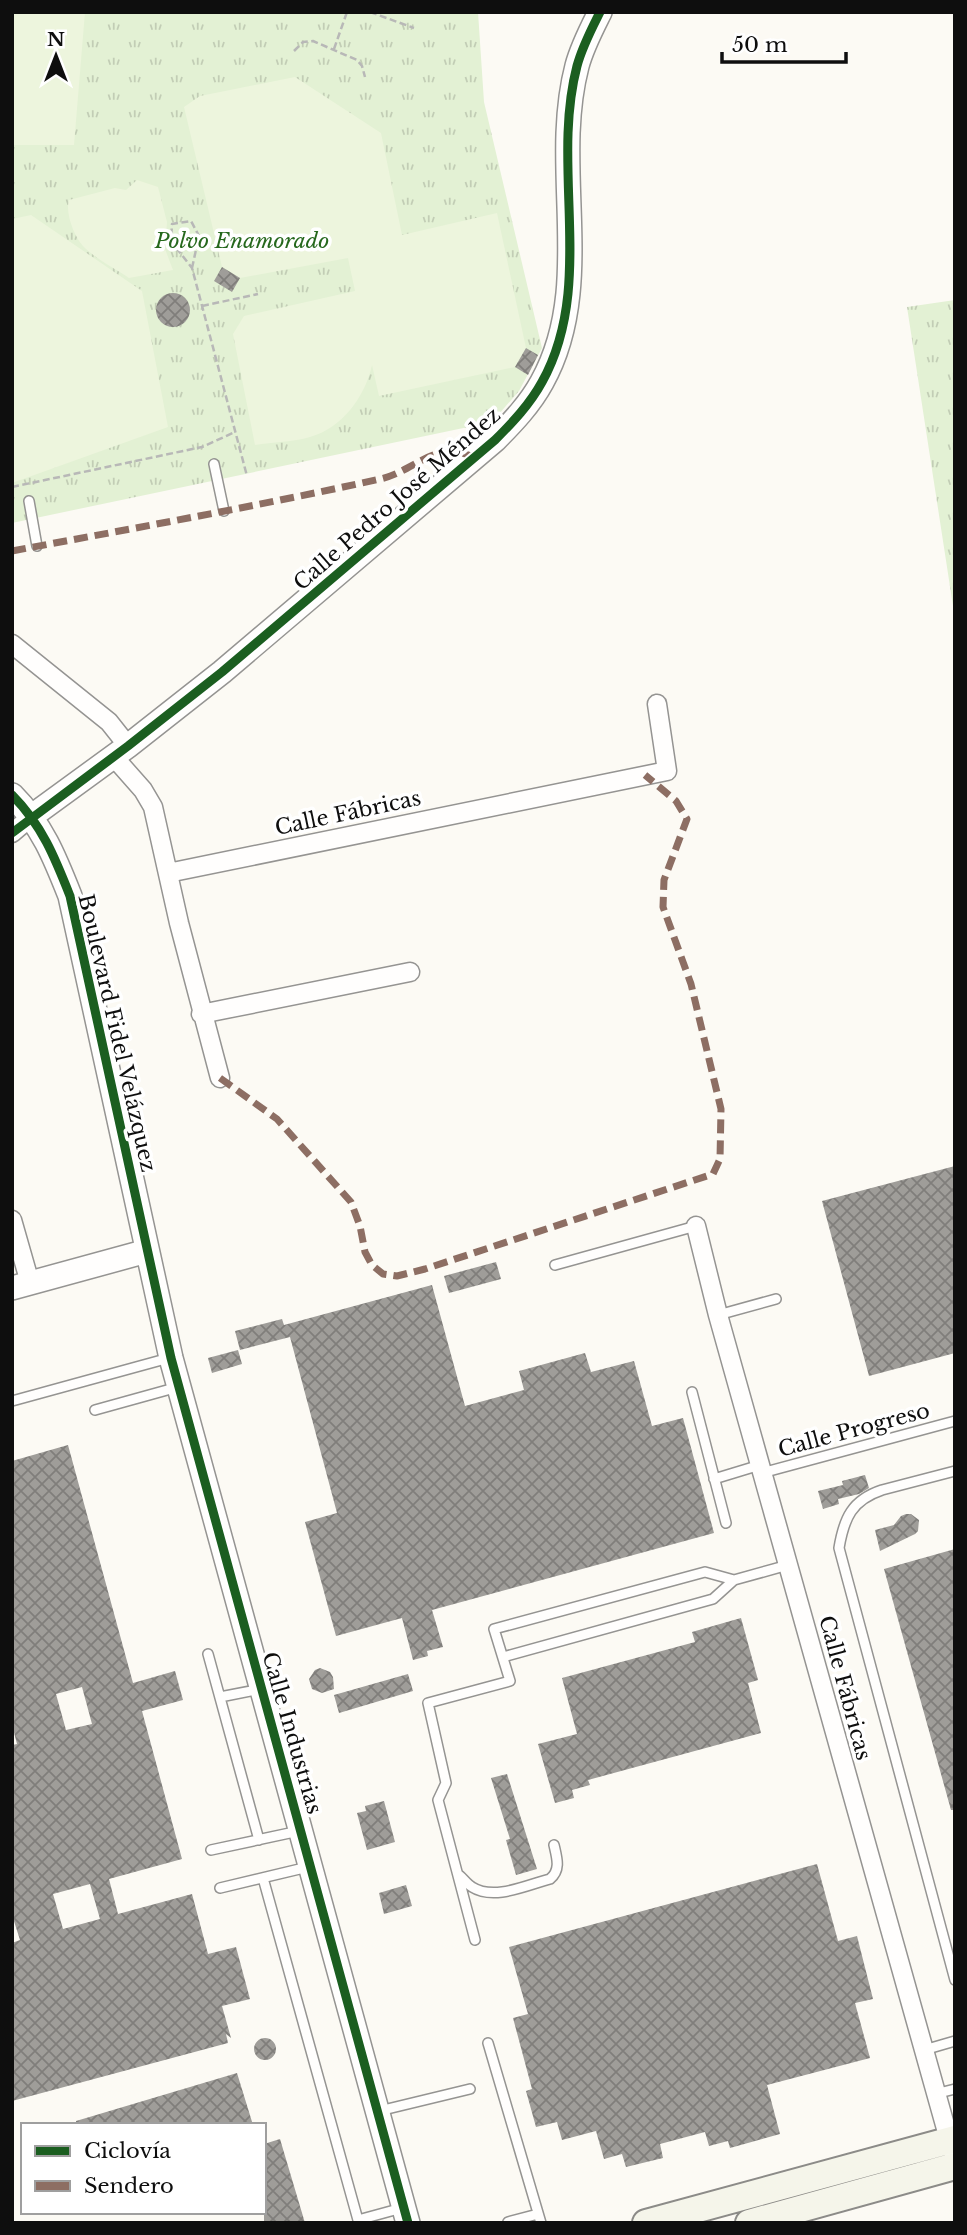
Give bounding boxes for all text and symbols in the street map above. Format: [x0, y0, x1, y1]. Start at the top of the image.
north arrow [21, 21, 91, 91]
scale bar [722, 21, 846, 65]
text: N [47, 28, 65, 51]
text: 50 m [732, 32, 788, 58]
park label: Polvo Enamorado [154, 228, 329, 254]
street label: Calle Pedro José Méndez [288, 402, 506, 596]
street label: Calle Fábricas [273, 785, 423, 841]
street label: Boulevard Fidel Velázquez [72, 891, 162, 1175]
street label: Calle Progreso [775, 1397, 933, 1463]
street label: Calle Fábricas [813, 1613, 877, 1763]
street label: Calle Industrias [256, 1649, 328, 1817]
legend [21, 2123, 266, 2214]
text: Ciclovía [84, 2138, 171, 2164]
text: Sendero [84, 2173, 174, 2199]

